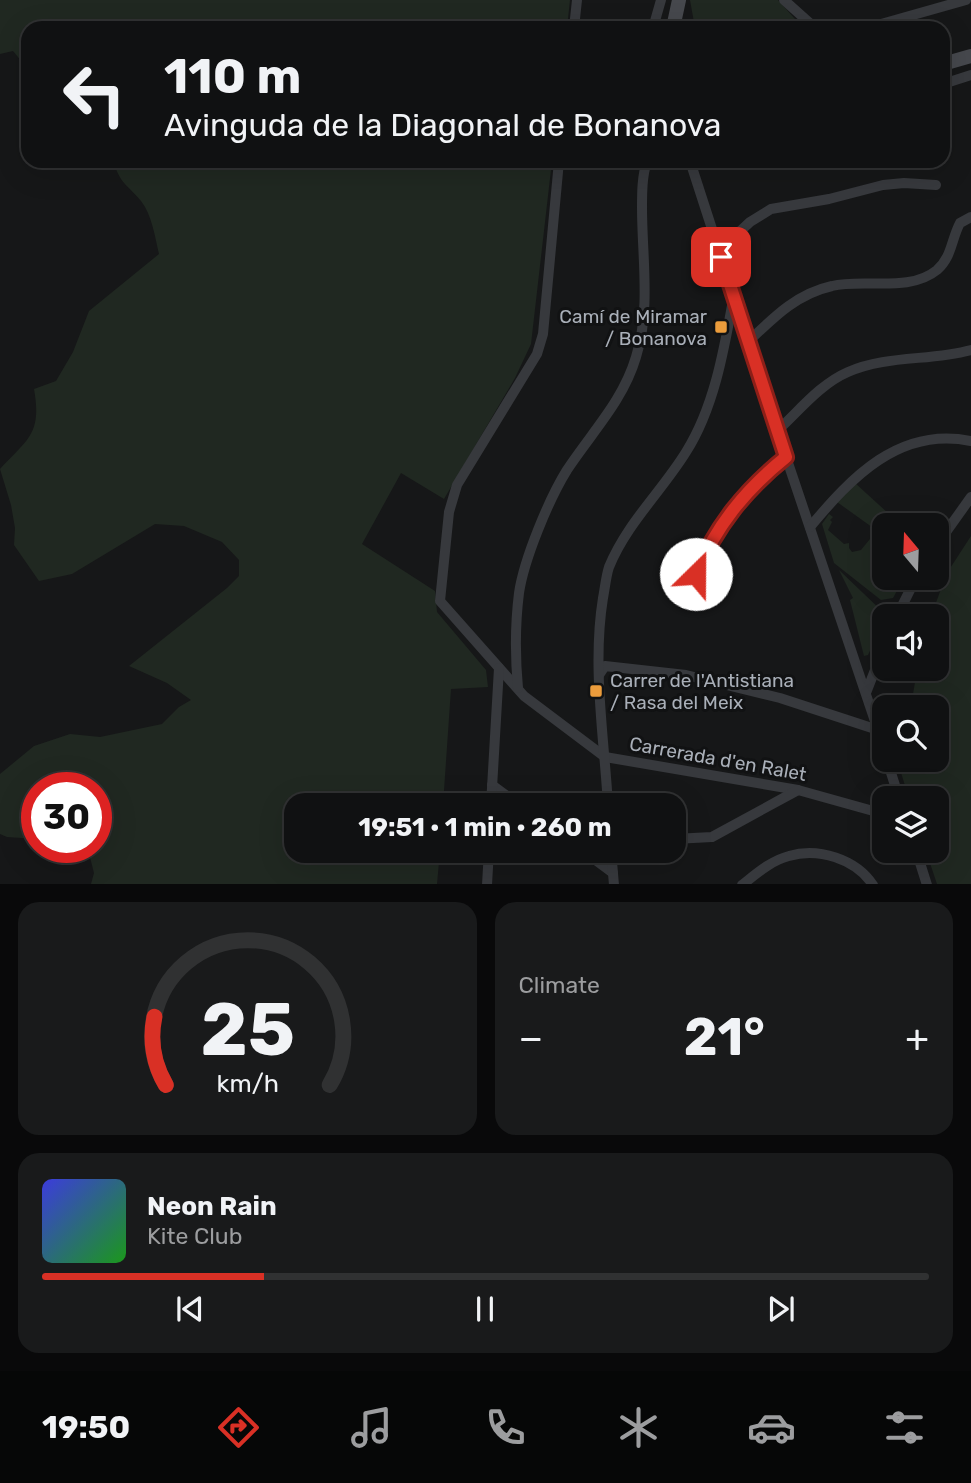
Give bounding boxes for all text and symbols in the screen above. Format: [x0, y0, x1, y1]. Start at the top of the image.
text: 110 m [164, 47, 301, 105]
icon: left [49, 49, 140, 140]
text: Avinguda de la Diagonal de Bonanova [164, 106, 721, 144]
pin [691, 227, 751, 287]
icon: arrive [702, 238, 740, 276]
place label: Camí de Miramar / Bonanova [559, 305, 708, 350]
marker: Camí de Miramar / Bonanova [713, 319, 729, 335]
north arrow [872, 513, 948, 590]
map controls [872, 513, 949, 863]
position arrow [659, 537, 733, 611]
button: sound [872, 604, 949, 681]
place label: Carrer de l'Antistiana / Rasa del Meix [610, 669, 794, 714]
marker: Carrer de l'Antistiana / Rasa del Meix [588, 683, 604, 699]
button: search [872, 695, 949, 772]
street label: Carrerada d'en Ralet [628, 732, 809, 786]
speed limit sign: 30 [21, 772, 112, 863]
button: layers [872, 786, 949, 863]
text: 19:51 · 1 min · 260 m [358, 812, 612, 843]
text: Climate [519, 971, 600, 999]
text: 25 [200, 987, 294, 1073]
text: 21° [684, 1006, 765, 1068]
text: − [519, 1015, 543, 1061]
text: + [905, 1015, 929, 1061]
text: km/h [216, 1068, 278, 1097]
text: Neon Rain [147, 1191, 277, 1222]
text: Kite Club [147, 1222, 242, 1250]
icon: previous [171, 1290, 209, 1328]
icon: pause [466, 1290, 504, 1328]
icon: next [762, 1290, 800, 1328]
icon: directions [214, 1403, 263, 1452]
icon: music [347, 1403, 396, 1452]
icon: phone [481, 1403, 530, 1452]
icon: climate [614, 1403, 663, 1452]
icon: car [747, 1403, 796, 1452]
icon: filters [880, 1403, 929, 1452]
text: 19:50 [42, 1408, 130, 1446]

